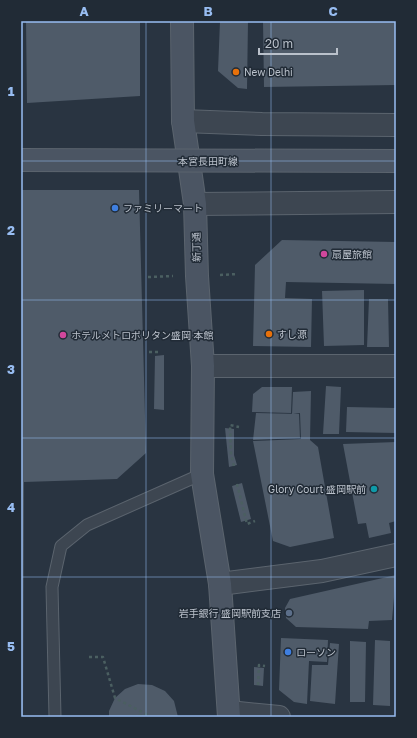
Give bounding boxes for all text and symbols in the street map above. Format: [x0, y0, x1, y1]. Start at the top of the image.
text: A [79, 3, 89, 19]
text: B [203, 3, 213, 19]
text: C [328, 3, 338, 19]
scale bar [259, 30, 337, 56]
text: 20 m [265, 36, 293, 51]
place label: New Delhi [244, 66, 293, 78]
marker: New Delhi [231, 67, 241, 77]
text: 1 [8, 83, 15, 99]
street label: 本宮長田町線 [178, 155, 238, 167]
place label: ファミリーマート [123, 202, 203, 214]
marker: ファミリーマート [110, 203, 120, 213]
text: 2 [7, 222, 15, 238]
street label: 新丁通 [190, 232, 202, 262]
place label: 扇屋旅館 [332, 248, 372, 260]
marker: 扇屋旅館 [319, 249, 329, 259]
place label: すし源 [277, 328, 307, 340]
place label: ホテルメトロポリタン盛岡 本館 [71, 329, 214, 341]
marker: すし源 [264, 329, 274, 339]
marker: ホテルメトロポリタン盛岡 本館 [58, 330, 68, 340]
text: 3 [7, 361, 15, 377]
place label: Glory Court 盛岡駅前 [268, 483, 366, 495]
marker: Glory Court 盛岡駅前 [369, 484, 379, 494]
text: 4 [7, 499, 15, 515]
place label: 岩手銀行 盛岡駅前支店 [179, 607, 281, 619]
marker: 岩手銀行 盛岡駅前支店 [284, 608, 294, 618]
text: 5 [7, 638, 15, 654]
place label: ローソン [296, 646, 336, 658]
marker: ローソン [283, 647, 293, 657]

